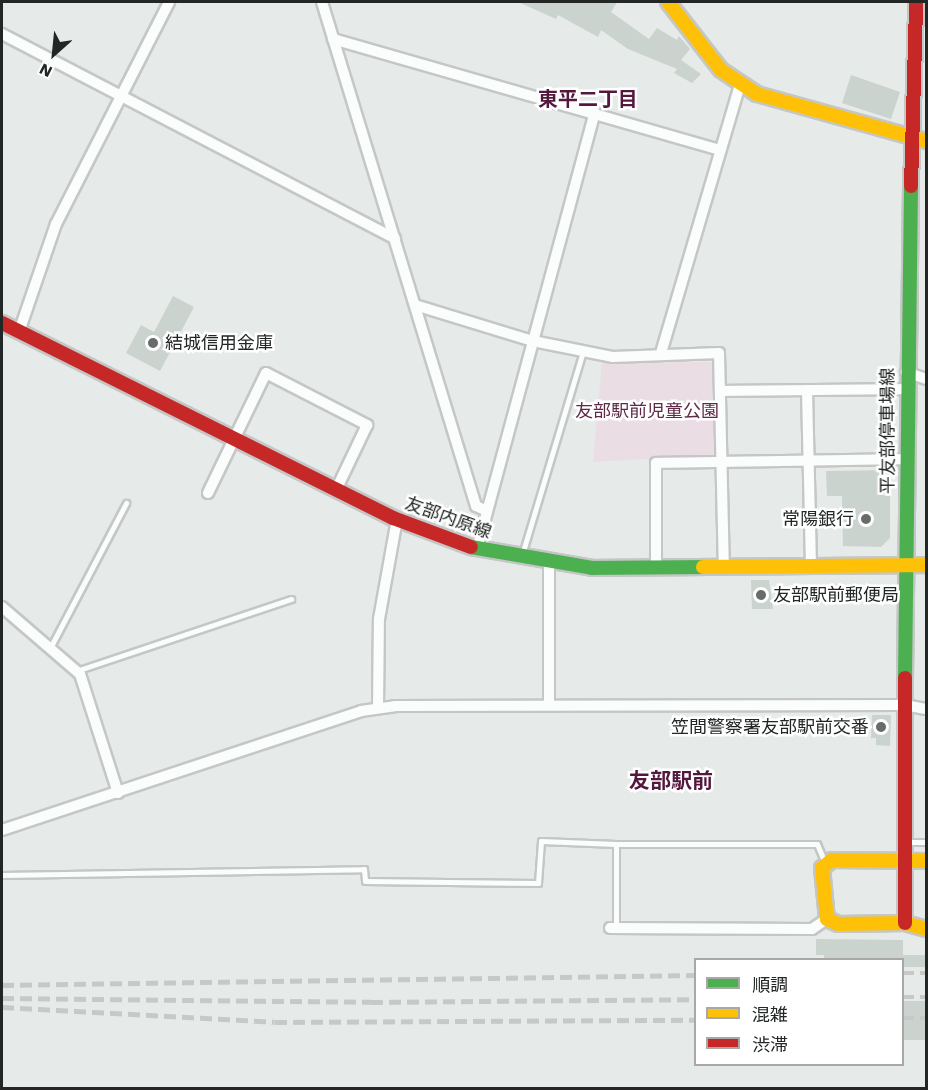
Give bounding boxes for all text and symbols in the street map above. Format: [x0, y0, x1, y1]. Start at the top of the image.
north arrow [24, 24, 84, 84]
text: N [36, 59, 55, 82]
district label: 東平二丁目 [538, 87, 638, 111]
place label: 結城信用金庫 [165, 332, 273, 354]
marker: 結城信用金庫 [146, 336, 160, 350]
street label: 平友部停車場線 [877, 368, 899, 494]
park label: 友部駅前児童公園 [575, 400, 719, 422]
street label: 友部内原線 [402, 492, 494, 544]
place label: 常陽銀行 [782, 508, 854, 530]
marker: 常陽銀行 [859, 512, 873, 526]
place label: 友部駅前郵便局 [773, 584, 899, 606]
marker: 友部駅前郵便局 [754, 588, 768, 602]
place label: 笠間警察署友部駅前交番 [671, 716, 869, 738]
marker: 笠間警察署友部駅前交番 [874, 720, 888, 734]
district label: 友部駅前 [629, 768, 713, 794]
legend [694, 958, 904, 1066]
text: 順調 [752, 974, 788, 995]
text: 混雑 [752, 1004, 788, 1025]
text: 渋滞 [752, 1034, 788, 1055]

